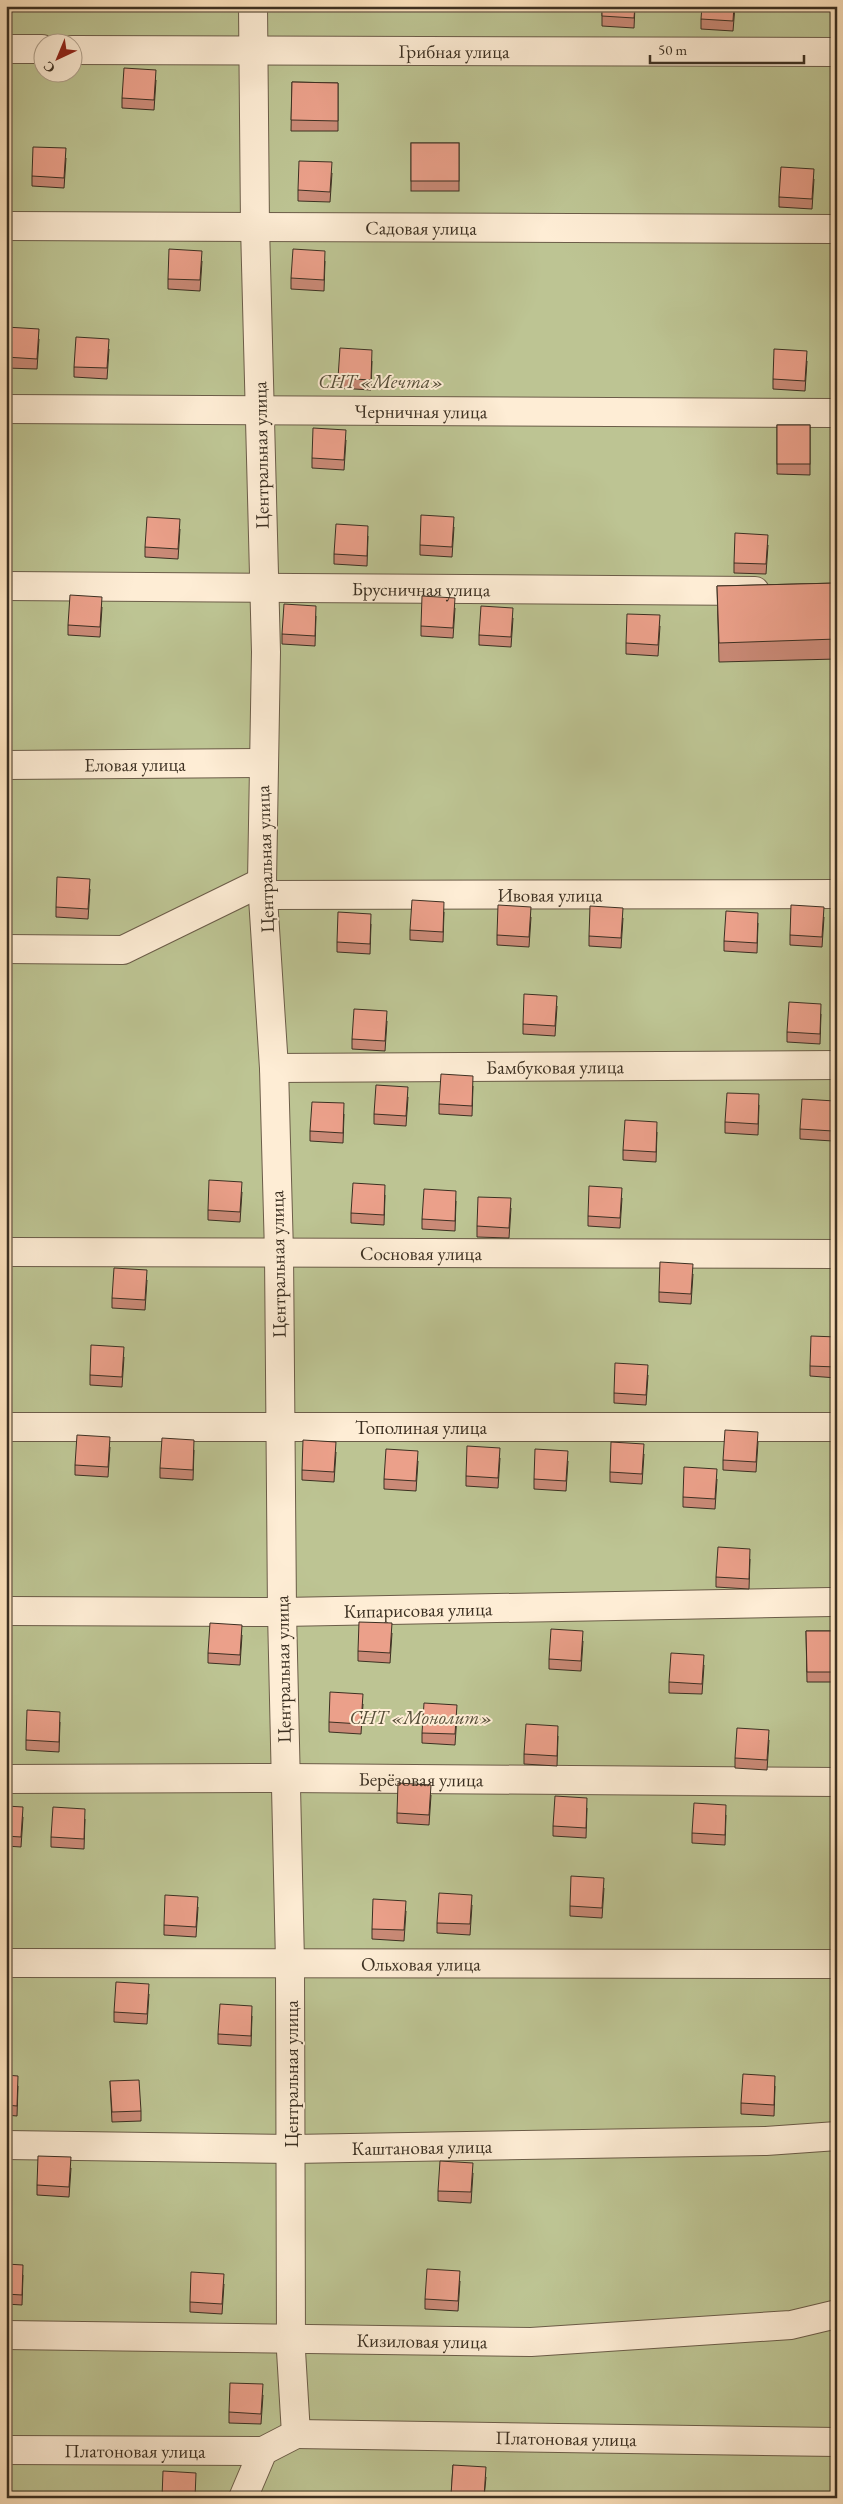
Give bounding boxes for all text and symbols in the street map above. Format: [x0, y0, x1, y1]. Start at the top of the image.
north arrow [32, 32, 82, 82]
scale bar [650, 32, 804, 64]
street label: Грибная улица [398, 38, 510, 64]
text: 50 m [658, 40, 687, 59]
text: С [39, 57, 59, 77]
street label: Садовая улица [365, 215, 477, 240]
park label: СНТ «Мечта» [318, 369, 444, 394]
street label: Центральная улица [247, 381, 275, 529]
street label: Черничная улица [354, 398, 488, 424]
street label: Брусничная улица [352, 576, 491, 602]
street label: Еловая улица [84, 751, 186, 777]
street label: Центральная улица [250, 784, 280, 933]
street label: Ивовая улица [497, 882, 603, 907]
street label: Бамбуковая улица [486, 1054, 624, 1079]
street label: Центральная улица [264, 1190, 292, 1338]
street label: Сосновая улица [360, 1240, 482, 1266]
street label: Тополиная улица [355, 1415, 487, 1440]
street label: Центральная улица [269, 1595, 297, 1743]
street label: Кипарисовая улица [343, 1596, 493, 1623]
park label: СНТ «Монолит» [349, 1705, 493, 1730]
street label: Берёзовая улица [358, 1766, 484, 1792]
street label: Ольховая улица [361, 1951, 481, 1976]
street label: Центральная улица [279, 2000, 304, 2148]
street label: Каштановая улица [352, 2133, 493, 2160]
street label: Кизиловая улица [356, 2327, 488, 2354]
street label: Платоновая улица [495, 2424, 637, 2452]
street label: Платоновая улица [64, 2438, 206, 2463]

